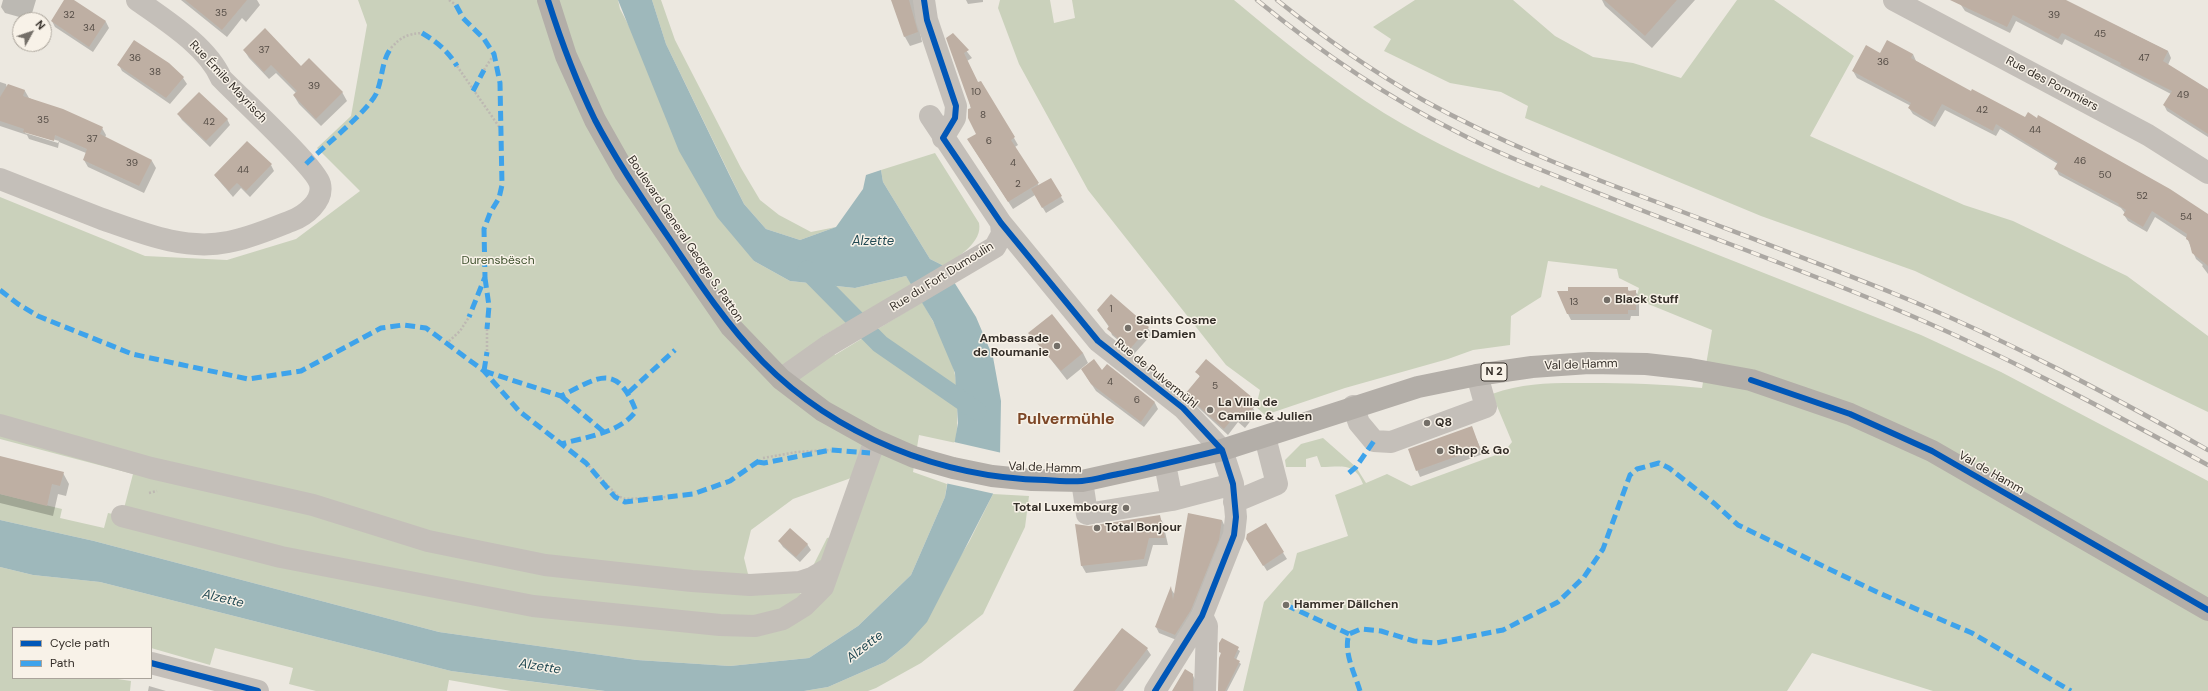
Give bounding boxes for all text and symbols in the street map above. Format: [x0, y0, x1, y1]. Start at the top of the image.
house number: 35 [215, 7, 227, 19]
house number: 32 [63, 9, 75, 21]
house number: 39 [2048, 9, 2060, 21]
north arrow [12, 12, 52, 52]
text: N [32, 17, 48, 33]
house number: 34 [83, 22, 95, 34]
house number: 45 [2094, 28, 2106, 40]
street label: Rue Émile Mayrisch [186, 38, 270, 126]
house number: 37 [258, 44, 270, 56]
house number: 36 [129, 52, 141, 64]
house number: 47 [2138, 52, 2150, 64]
street label: Rue des Pommiers [2003, 54, 2101, 114]
house number: 36 [1877, 56, 1889, 68]
house number: 38 [149, 66, 161, 78]
house number: 39 [308, 80, 320, 92]
house number: 10 [971, 86, 981, 98]
house number: 49 [2177, 89, 2189, 101]
house number: 42 [1976, 104, 1988, 116]
house number: 8 [980, 109, 986, 121]
house number: 35 [37, 114, 49, 126]
house number: 42 [203, 116, 215, 128]
house number: 44 [2029, 124, 2041, 136]
house number: 37 [86, 133, 98, 145]
house number: 6 [986, 135, 992, 147]
street label: Boulevard General George S. Patton [624, 153, 746, 325]
house number: 46 [2074, 155, 2086, 167]
house number: 39 [126, 157, 138, 169]
house number: 4 [1010, 157, 1016, 169]
house number: 44 [237, 164, 249, 176]
house number: 50 [2099, 169, 2111, 181]
house number: 2 [1015, 178, 1021, 190]
house number: 52 [2136, 190, 2148, 202]
house number: 54 [2180, 211, 2192, 223]
water label: Alzette [852, 234, 894, 250]
street label: Rue du Fort Dumoulin [888, 239, 996, 315]
park label: Durensbësch [461, 254, 535, 268]
place label: Black Stuff [1615, 293, 1679, 307]
marker: Black Stuff [1602, 295, 1612, 305]
house number: 13 [1569, 296, 1579, 308]
house number: 1 [1109, 303, 1113, 315]
place label: Saints Cosme et Damien [1136, 314, 1216, 342]
marker: Saints Cosme et Damien [1123, 323, 1133, 333]
place label: Ambassade de Roumanie [973, 332, 1049, 360]
street label: Rue de Pulvermühl [1112, 336, 1200, 412]
marker: Ambassade de Roumanie [1052, 341, 1062, 351]
street label: Val de Hamm [1544, 357, 1618, 373]
road number: N 2 [1481, 363, 1507, 381]
house number: 4 [1107, 376, 1113, 388]
house number: 5 [1212, 380, 1218, 392]
house number: 6 [1134, 394, 1140, 406]
place label: La Villa de Camille & Julien [1218, 396, 1312, 424]
marker: La Villa de Camille & Julien [1205, 405, 1215, 415]
district label: Pulvermühle [1017, 410, 1115, 430]
place label: Q8 [1435, 416, 1452, 430]
marker: Q8 [1422, 418, 1432, 428]
place label: Shop & Go [1448, 444, 1510, 458]
marker: Shop & Go [1435, 446, 1445, 456]
street label: Val de Hamm [1956, 448, 2026, 498]
street label: Val de Hamm [1008, 460, 1082, 476]
place label: Total Luxembourg [1013, 501, 1118, 515]
marker: Total Luxembourg [1121, 503, 1131, 513]
place label: Total Bonjour [1105, 521, 1182, 535]
marker: Total Bonjour [1092, 523, 1102, 533]
water label: Alzette [201, 587, 245, 611]
place label: Hammer Dällchen [1294, 598, 1398, 612]
marker: Hammer Dällchen [1281, 600, 1291, 610]
legend [12, 627, 152, 679]
water label: Alzette [844, 628, 886, 666]
text: Cycle path [50, 635, 110, 651]
text: Path [50, 655, 75, 671]
water label: Alzette [518, 656, 562, 678]

